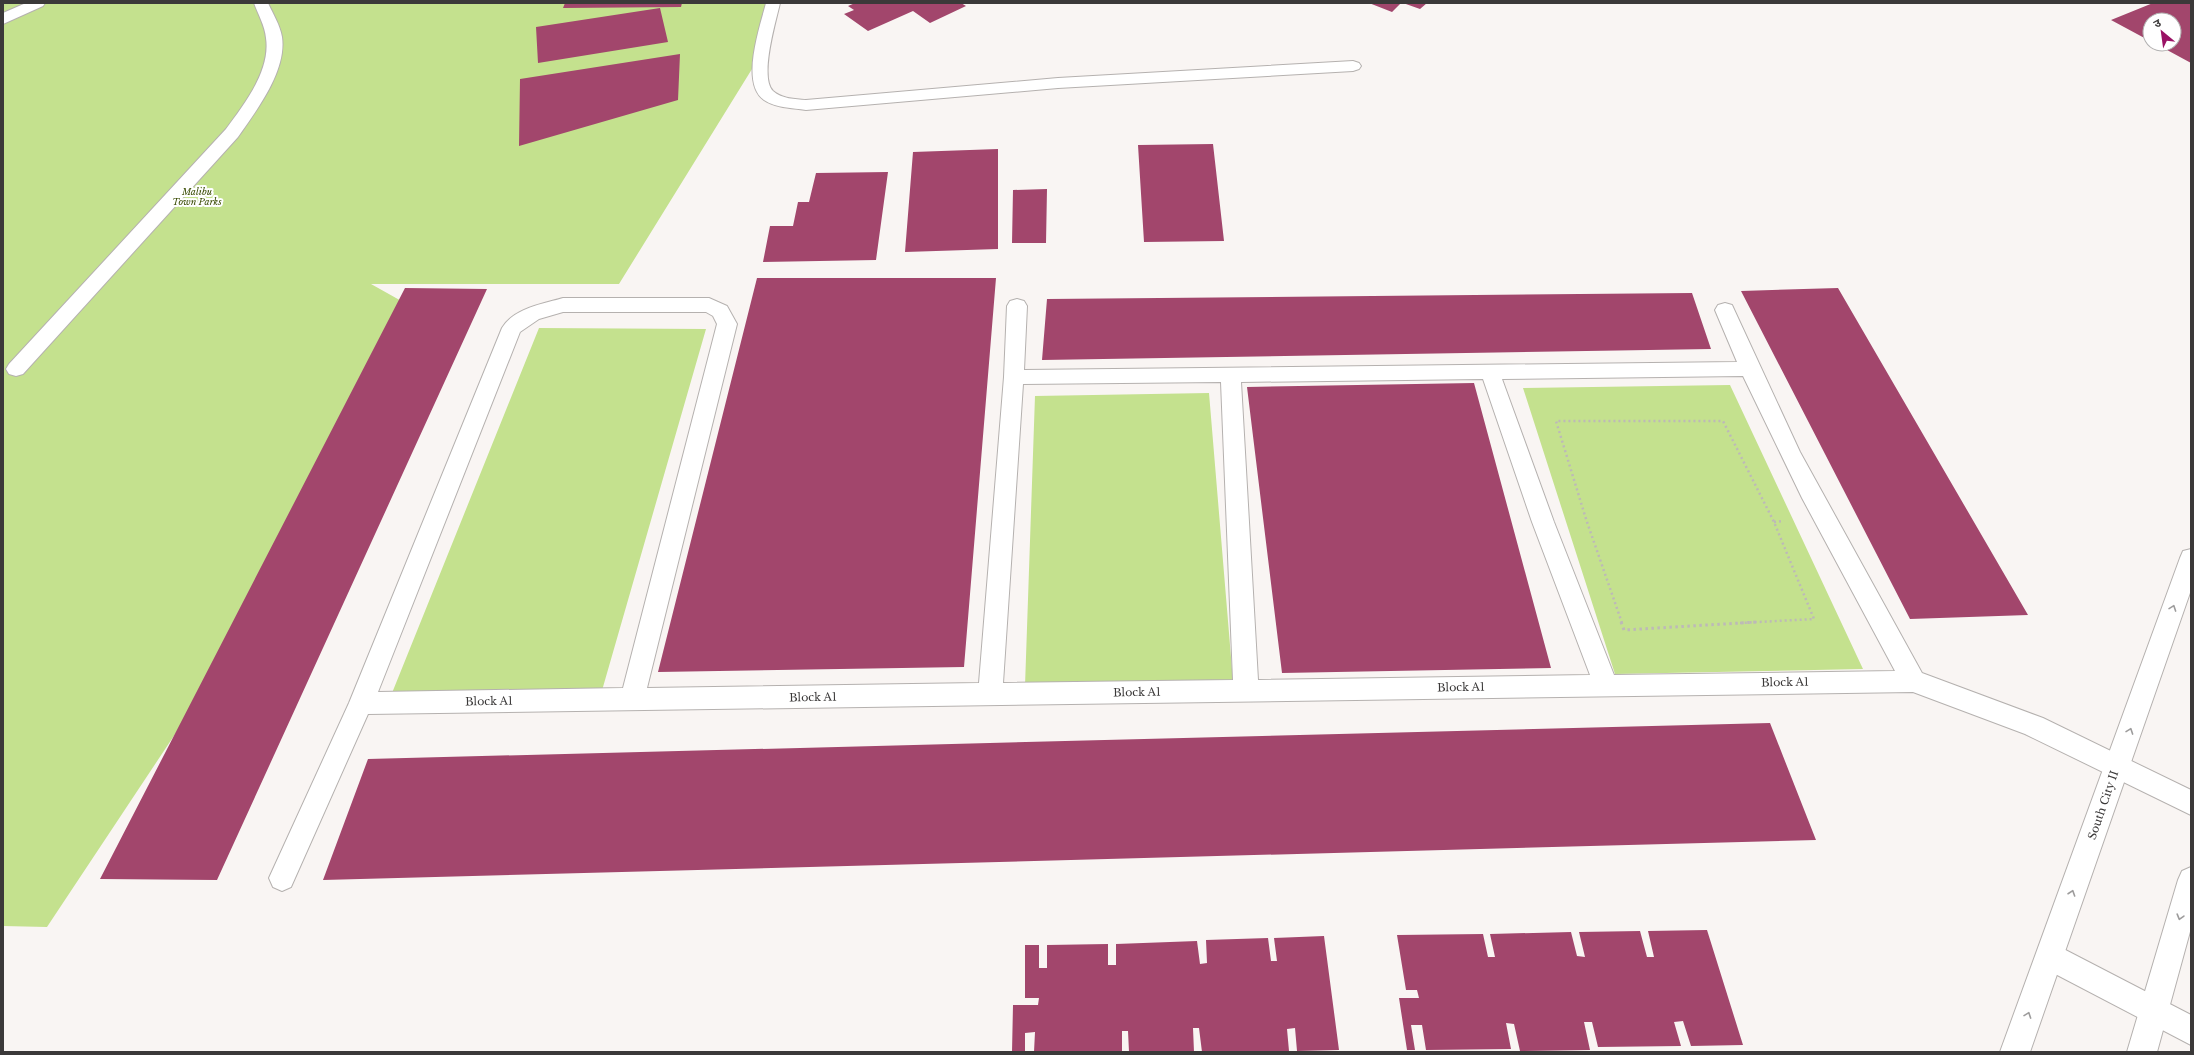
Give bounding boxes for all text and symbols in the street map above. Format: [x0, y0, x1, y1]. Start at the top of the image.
north arrow [2142, 12, 2182, 52]
text: उ [2151, 15, 2164, 31]
park label: Malibu Town Parks [172, 186, 222, 207]
one-way arrow [2169, 605, 2177, 612]
street label: Block A1 [1761, 675, 1809, 689]
street label: Block A1 [1437, 680, 1485, 694]
street label: Block A1 [1113, 685, 1161, 699]
street label: Block A1 [789, 690, 837, 704]
street label: Block A1 [465, 694, 513, 708]
one-way arrow [2125, 728, 2133, 735]
street label: South City II [2085, 768, 2122, 841]
one-way arrow [2068, 890, 2076, 897]
one-way arrow [2176, 914, 2185, 921]
one-way arrow [2023, 1012, 2032, 1019]

